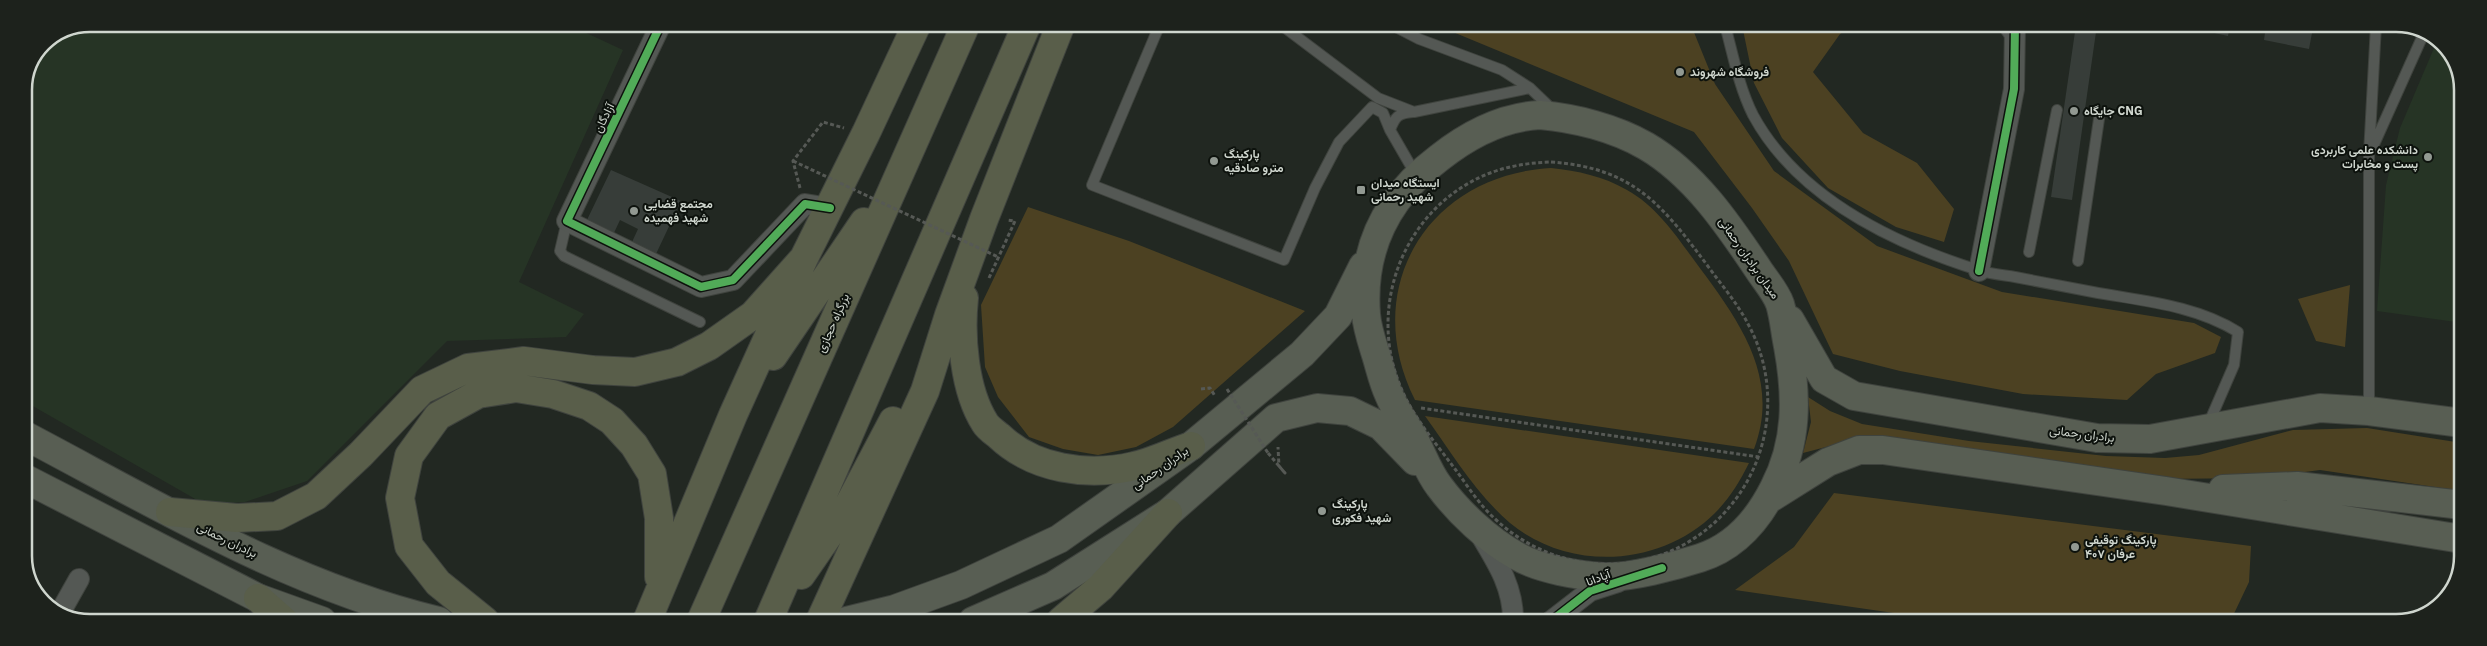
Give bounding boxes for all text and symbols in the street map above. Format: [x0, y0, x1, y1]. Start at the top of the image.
place label: فروشگاه شهروند [1690, 64, 1770, 80]
marker: فروشگاه شهروند [1674, 66, 1686, 78]
street label: آزادگان [590, 99, 619, 135]
place label: جایگاه CNG [2084, 103, 2143, 118]
marker: جایگاه CNG [2068, 105, 2080, 117]
place label: دانشکده علمی کاربردی پست و مخابرات [2311, 142, 2418, 172]
place label: پارکینگ مترو صادقیه [1224, 146, 1284, 176]
marker: دانشکده علمی کاربردی پست و مخابرات [2422, 151, 2434, 163]
marker: پارکینگ مترو صادقیه [1208, 155, 1220, 167]
place label: ایستگاه میدان شهید رحمانی [1371, 175, 1440, 205]
marker: ایستگاه میدان شهید رحمانی [1355, 184, 1367, 196]
place label: مجتمع قضایی شهید فهمیده [644, 196, 713, 226]
marker: مجتمع قضایی شهید فهمیده [628, 205, 640, 217]
street label: میدان برادران رحمانی [1715, 214, 1783, 302]
street label: بزرگراه حجازی [813, 291, 853, 355]
street label: برادران رحمانی [2049, 422, 2115, 446]
street label: برادران رحمانی [1129, 443, 1191, 493]
place label: پارکینگ شهید فکوری [1332, 496, 1392, 526]
marker: پارکینگ شهید فکوری [1316, 505, 1328, 517]
street label: برادران رحمانی [194, 518, 260, 562]
place label: پارکینگ توقیفی عرفان ۴۰۷ [2085, 532, 2157, 562]
marker: پارکینگ توقیفی عرفان ۴۰۷ [2069, 541, 2081, 553]
street label: آپادانا [1584, 566, 1614, 590]

